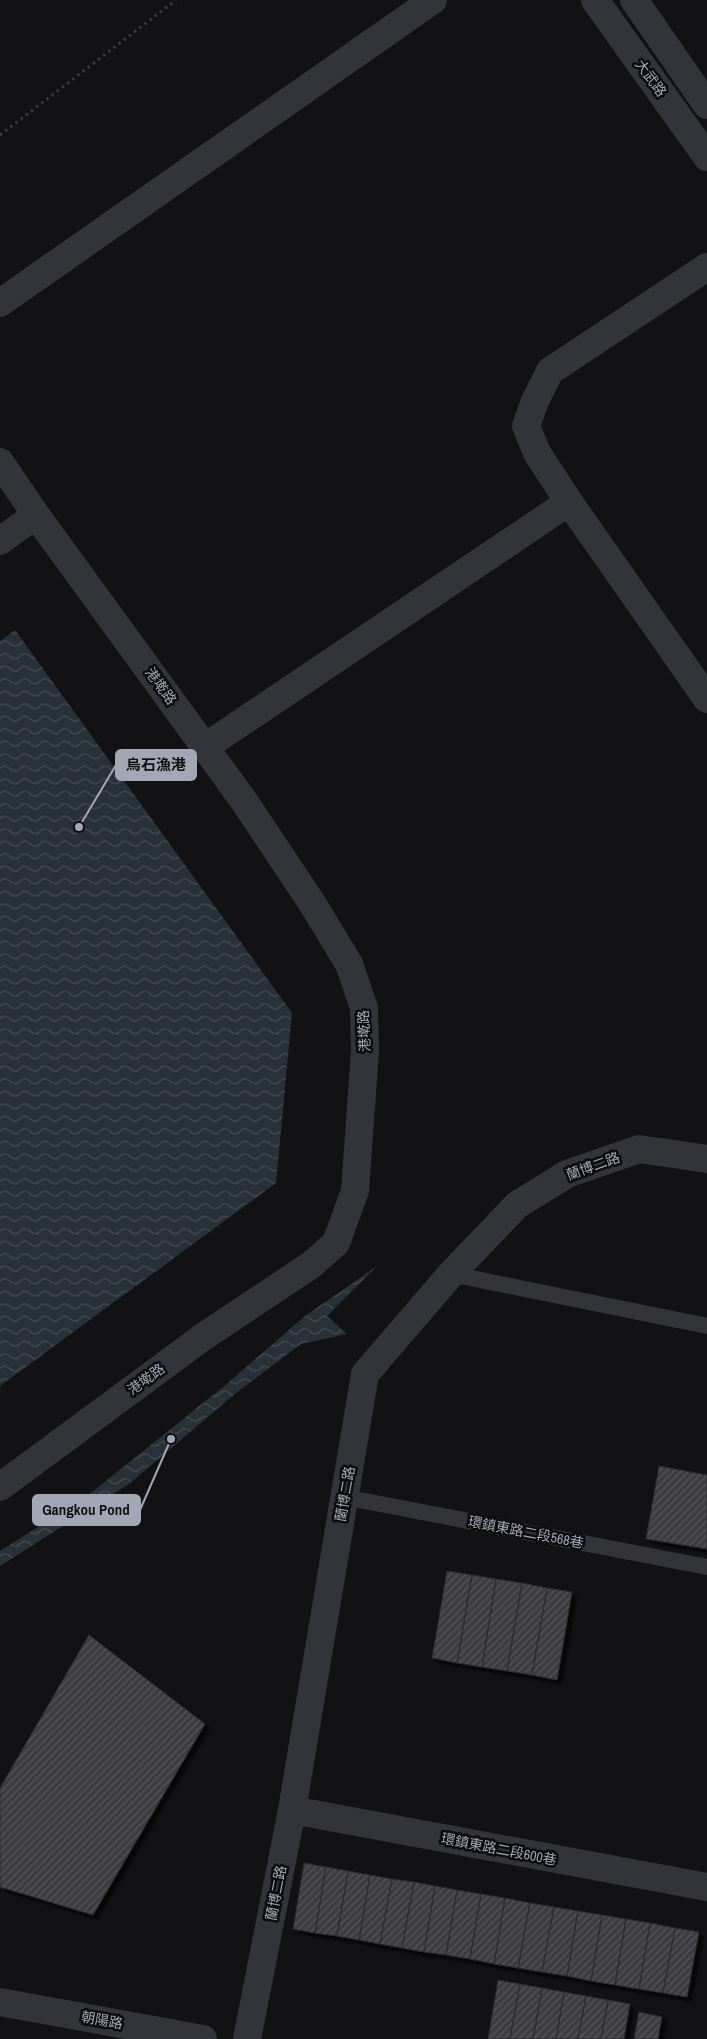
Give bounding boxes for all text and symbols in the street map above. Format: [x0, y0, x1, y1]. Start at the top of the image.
street label: 大武路 [631, 56, 671, 100]
street label: 港墘路 [141, 664, 181, 708]
callout: 烏石漁港 [116, 750, 196, 780]
text: 烏石漁港 [126, 754, 186, 775]
street label: 港墘路 [354, 1010, 374, 1052]
street label: 蘭博二路 [564, 1148, 622, 1184]
street label: 港墘路 [124, 1359, 168, 1399]
street label: 蘭博二路 [331, 1465, 359, 1523]
callout: Gangkou Pond [33, 1495, 140, 1525]
text: Gangkou Pond [42, 1499, 130, 1520]
street label: 環鎮東路二段568巷 [467, 1512, 585, 1552]
street label: 環鎮東路二段600巷 [440, 1829, 558, 1869]
street label: 蘭博二路 [262, 1864, 290, 1922]
street label: 朝陽路 [80, 2007, 124, 2033]

